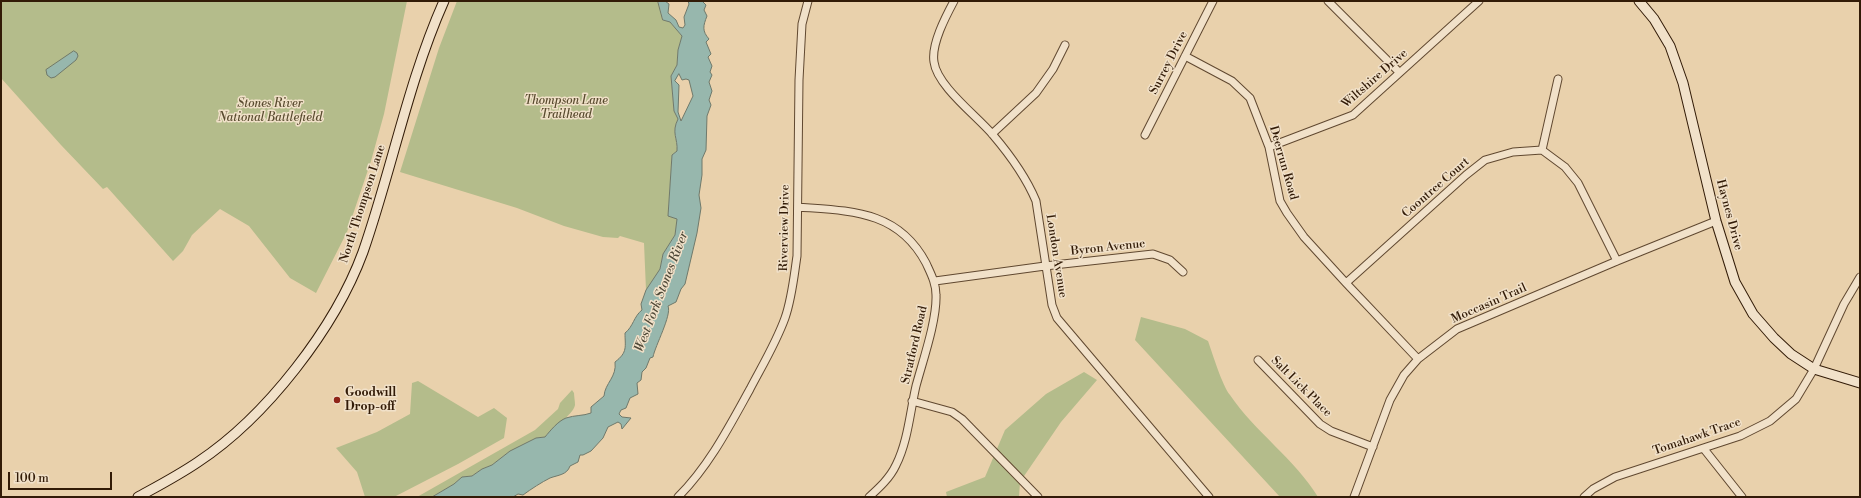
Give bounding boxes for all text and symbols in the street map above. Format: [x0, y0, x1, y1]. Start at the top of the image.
street label: Surrey Drive [1147, 29, 1191, 97]
street label: Wiltshire Drive [1339, 46, 1411, 112]
park label: Thompson Lane Trailhead [524, 94, 608, 122]
park label: Stones River National Battlefield [218, 97, 322, 125]
street label: Deerrun Road [1266, 124, 1300, 202]
street label: North Thompson Lane [337, 143, 389, 265]
street label: Coontree Court [1399, 155, 1473, 221]
street label: Haynes Drive [1713, 178, 1745, 252]
street label: Riverview Drive [777, 184, 793, 272]
street label: London Avenue [1042, 213, 1070, 299]
water label: West Fork Stones River [632, 230, 692, 354]
street label: Byron Avenue [1070, 237, 1146, 259]
street label: Moccasin Trail [1449, 281, 1529, 327]
street label: Stratford Road [899, 305, 931, 385]
street label: Salt Lick Place [1268, 354, 1334, 420]
place label: Goodwill Drop-off [345, 386, 396, 414]
marker: Goodwill Drop-off [332, 395, 342, 405]
street label: Tomahawk Trace [1651, 415, 1743, 459]
scale bar [10, 464, 114, 490]
text: 100 m [15, 471, 49, 486]

